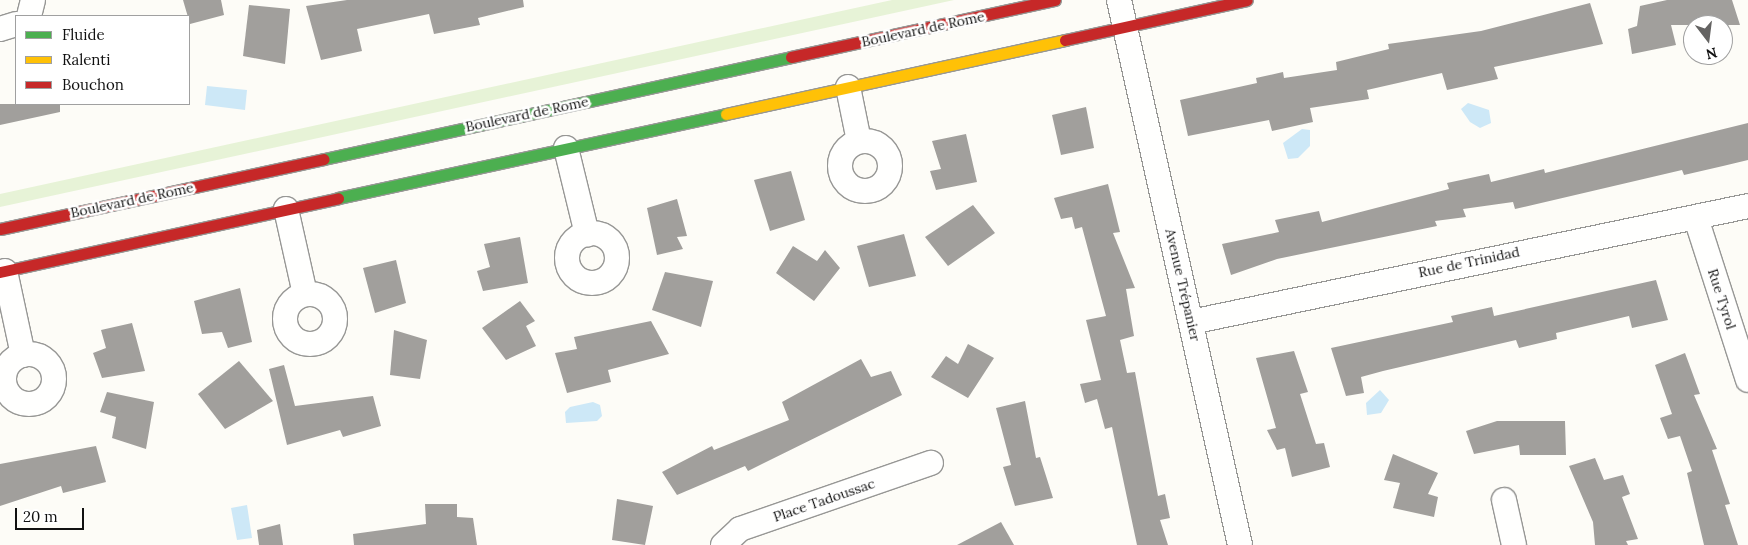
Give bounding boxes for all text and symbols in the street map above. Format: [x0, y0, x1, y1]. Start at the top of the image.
street label: Boulevard de Rome [860, 8, 986, 50]
legend [15, 15, 190, 105]
north arrow [1683, 15, 1733, 65]
text: Fluide [62, 25, 105, 44]
text: N [1704, 43, 1719, 64]
text: Ralenti [62, 50, 110, 69]
text: Bouchon [62, 75, 124, 94]
street label: Boulevard de Rome [464, 93, 590, 135]
street label: Boulevard de Rome [69, 179, 195, 221]
street label: Avenue Trépanier [1162, 227, 1204, 343]
street label: Rue de Trinidad [1417, 243, 1521, 281]
street label: Rue Tyrol [1704, 267, 1740, 331]
street label: Place Tadoussac [771, 475, 877, 525]
scale bar [18, 498, 86, 530]
text: 20 m [23, 507, 58, 526]

